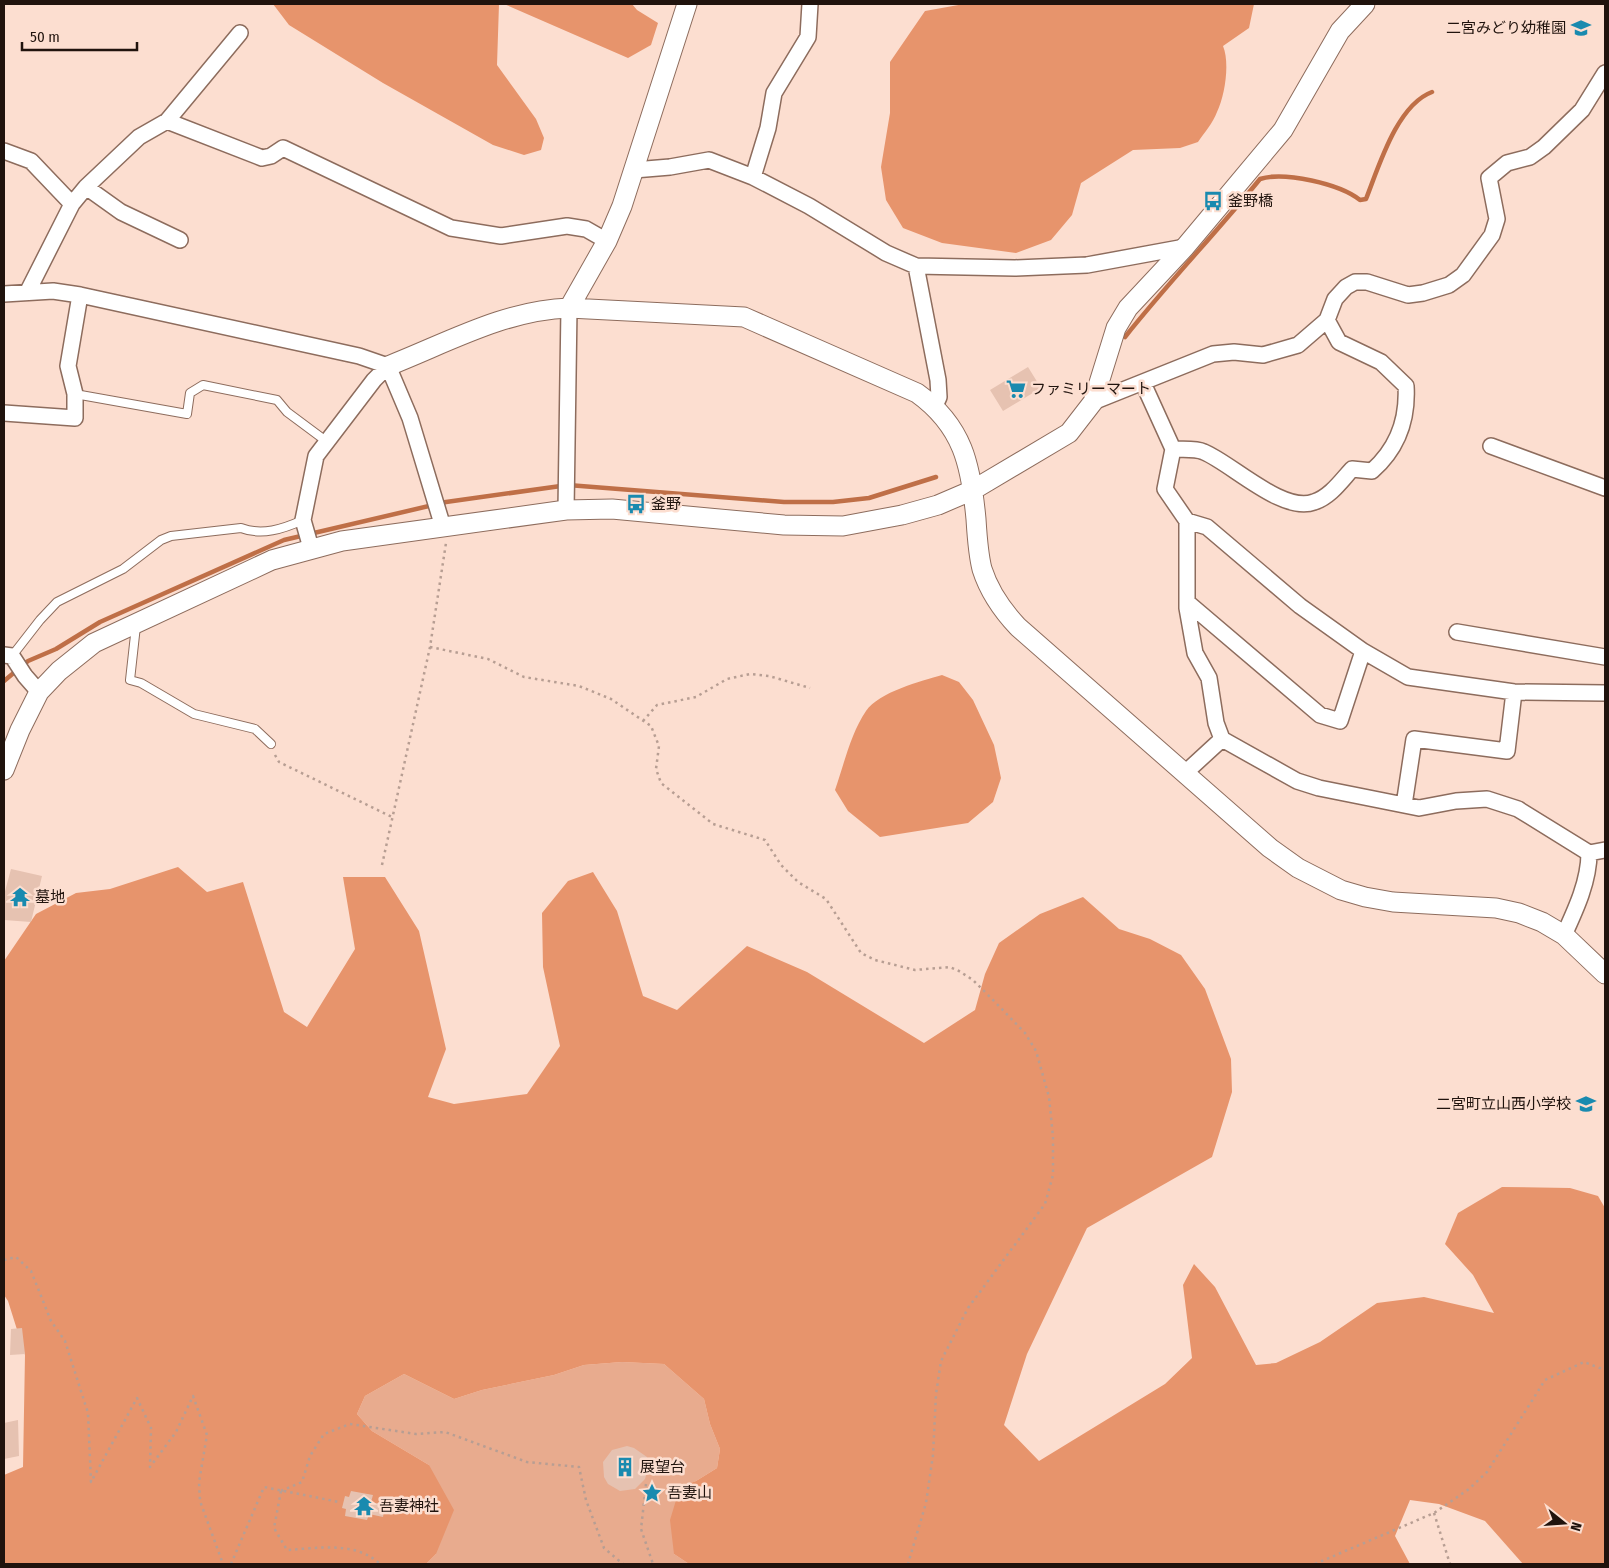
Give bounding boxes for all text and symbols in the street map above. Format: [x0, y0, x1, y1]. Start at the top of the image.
school or university icon: 二宮みどり幼稚園 [1570, 17, 1592, 39]
place label: 二宮みどり幼稚園 [1446, 19, 1566, 37]
scale bar [22, 20, 138, 52]
text: 50 m [30, 28, 60, 46]
bus stop icon: 釜野橋 [1202, 190, 1224, 212]
place label: 釜野橋 [1228, 192, 1273, 210]
supermarket icon: ファミリーマート [1005, 378, 1027, 400]
place label: ファミリーマート [1031, 380, 1151, 398]
bus stop icon: 釜野 [625, 493, 647, 515]
place label: 釜野 [651, 495, 681, 513]
temple icon: 墓地 [9, 886, 31, 908]
place label: 墓地 [35, 888, 65, 906]
school or university icon: 二宮町立山西小学校 [1575, 1093, 1597, 1115]
place label: 二宮町立山西小学校 [1436, 1095, 1571, 1113]
building icon: 展望台 [614, 1456, 636, 1478]
place label: 展望台 [640, 1458, 685, 1476]
place icon: 吾妻山 [641, 1482, 663, 1504]
place label: 吾妻山 [667, 1484, 712, 1502]
temple icon: 吾妻神社 [353, 1495, 375, 1517]
place label: 吾妻神社 [379, 1497, 439, 1515]
north arrow [1539, 1498, 1589, 1548]
text: N [1567, 1520, 1585, 1533]

